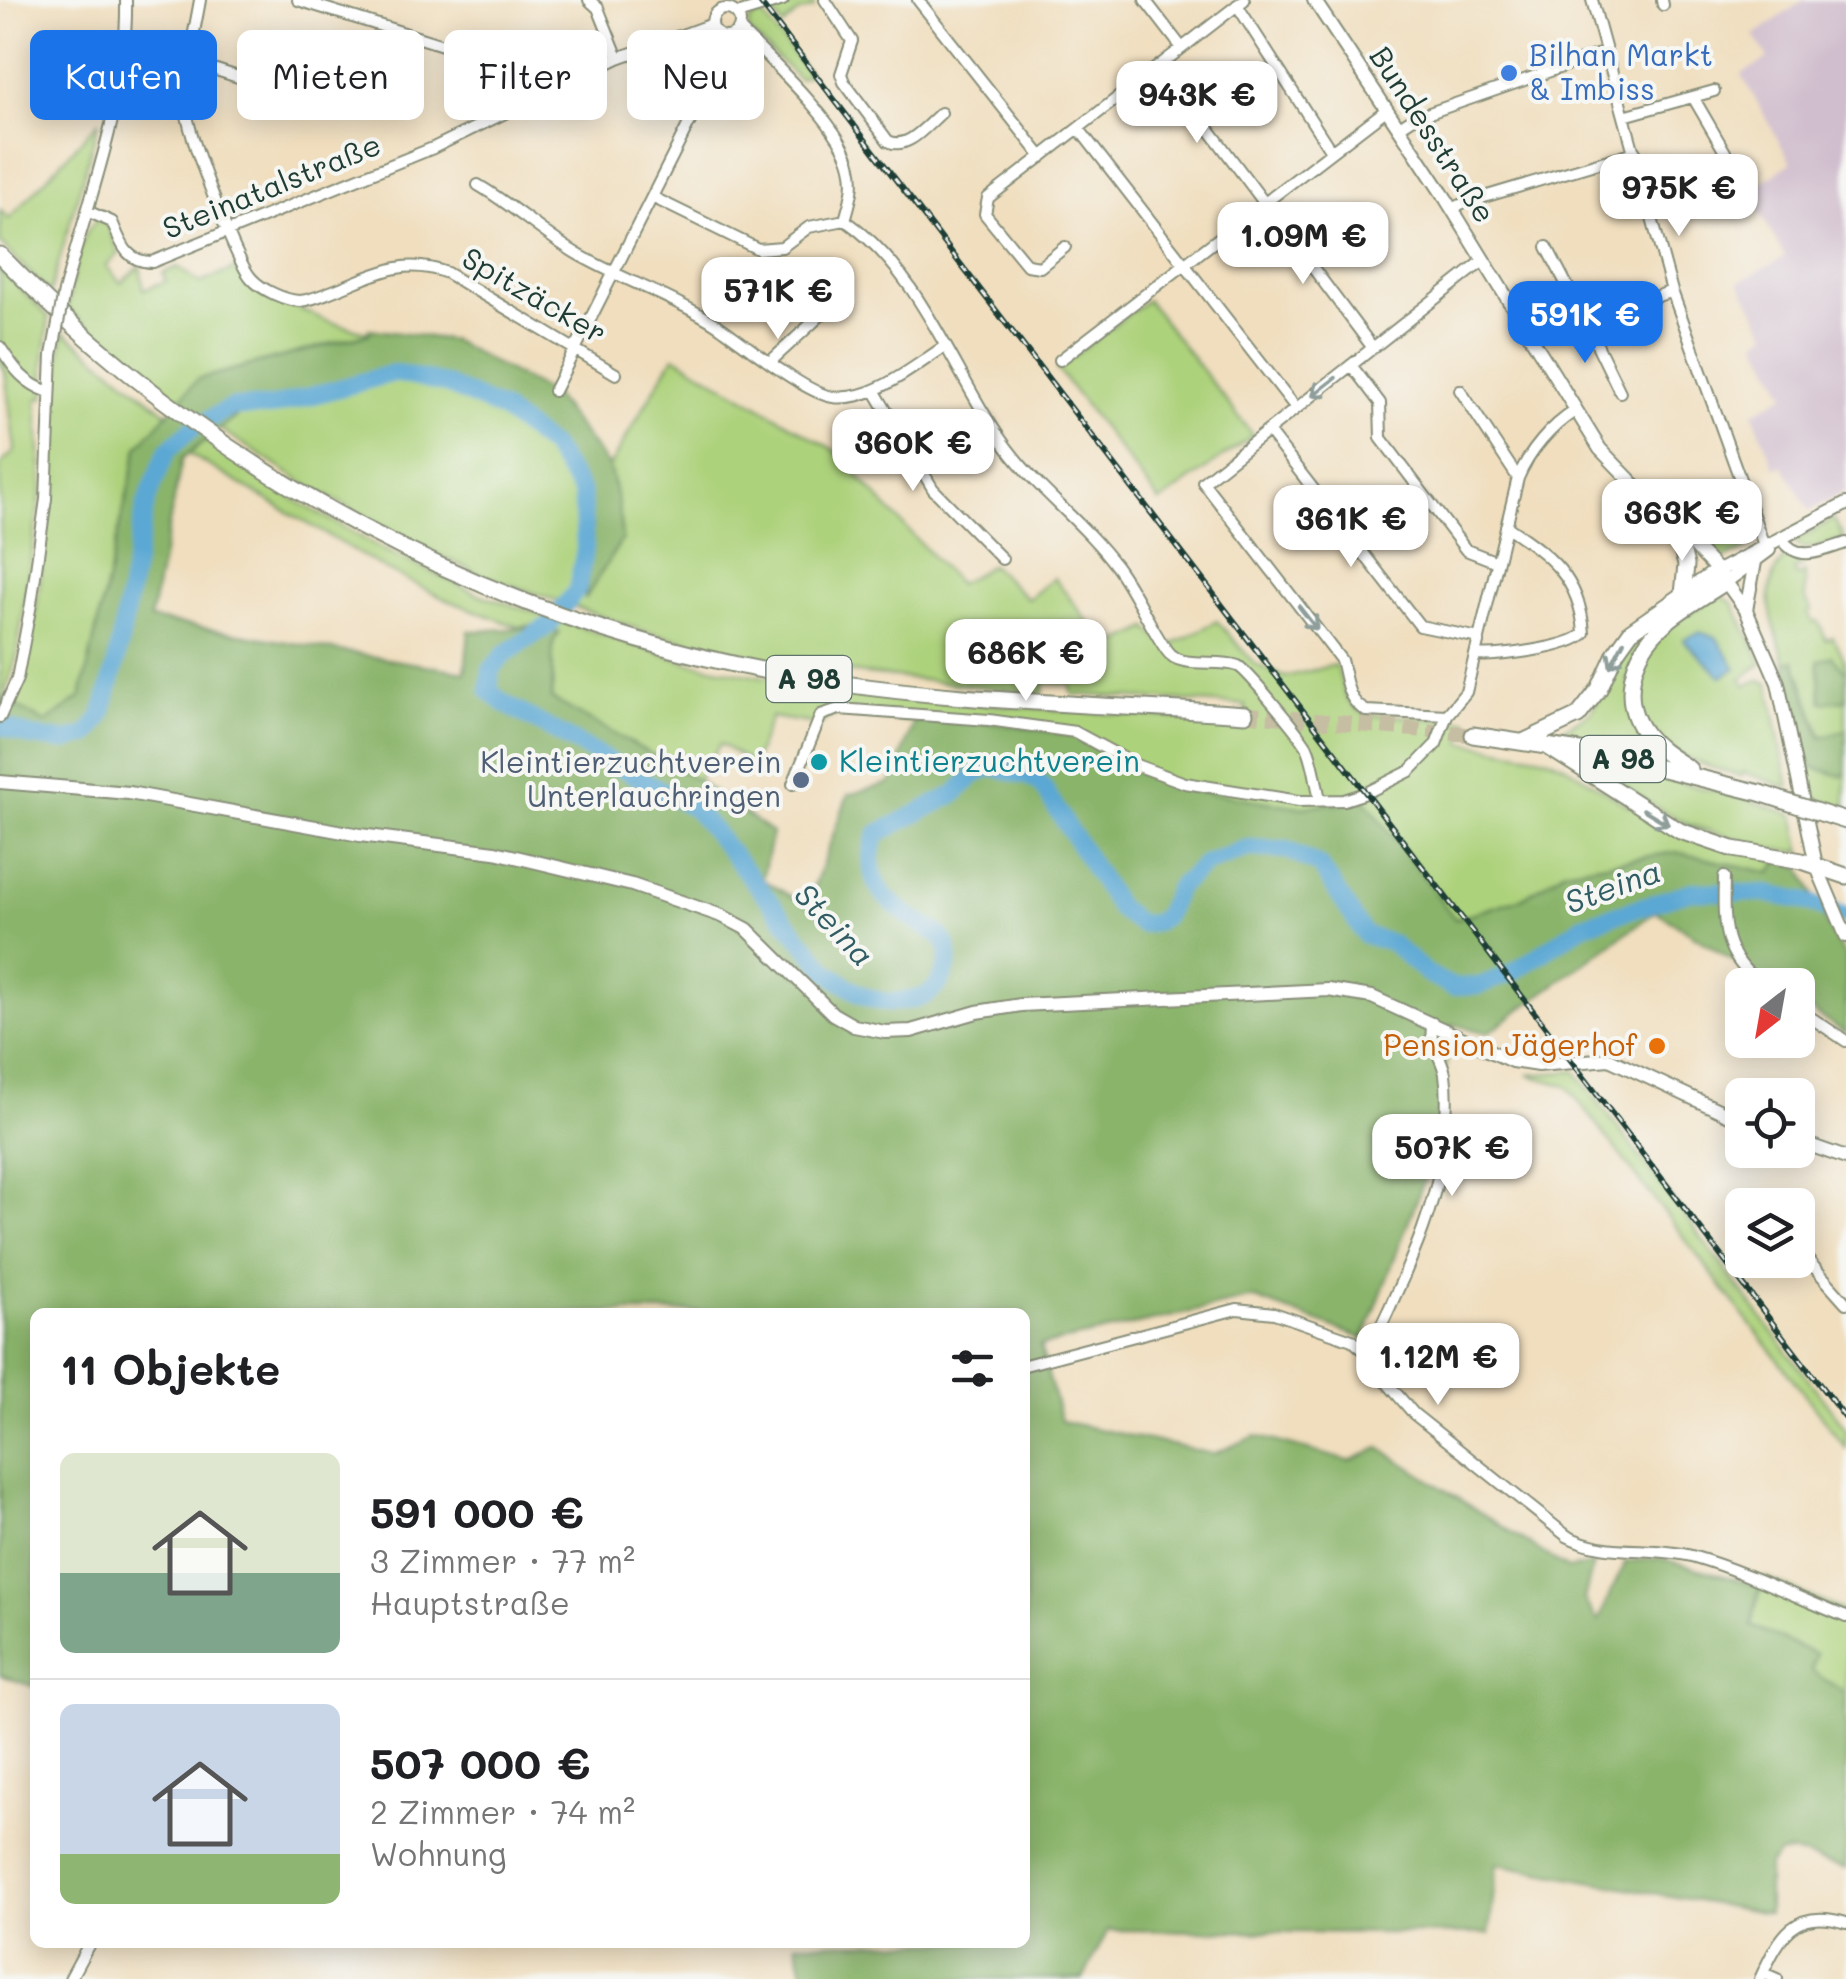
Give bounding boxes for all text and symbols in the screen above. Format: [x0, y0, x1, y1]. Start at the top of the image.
chip: Kaufen [30, 30, 217, 120]
chip: Mieten [237, 30, 424, 120]
chip: Filter [444, 30, 607, 120]
chip: Neu [627, 30, 764, 120]
place label: Bilhan Markt & Imbiss [1529, 34, 1713, 108]
street label: Bundesstraße [1362, 38, 1506, 230]
pin: 943K € [1116, 61, 1278, 146]
marker: Bilhan Markt & Imbiss [1498, 62, 1520, 84]
text: 943K € [1138, 72, 1256, 114]
street label: Steinatalstraße [156, 123, 386, 247]
pin: 975K € [1598, 154, 1760, 239]
text: 975K € [1622, 165, 1736, 207]
pin: 1.09M € [1211, 202, 1395, 287]
text: 1.09M € [1239, 213, 1367, 255]
street label: Spitzäcker [456, 237, 614, 352]
pin: 571K € [697, 257, 859, 342]
text: 571K € [723, 268, 833, 310]
pin: 591K € [1504, 281, 1666, 366]
text: 591K € [1530, 292, 1640, 334]
one-way arrow [1311, 376, 1338, 397]
pin: 360K € [832, 409, 994, 494]
text: 360K € [854, 420, 972, 462]
pin: 363K € [1601, 479, 1763, 564]
pin: 361K € [1270, 485, 1432, 570]
text: 363K € [1624, 490, 1740, 532]
text: 361K € [1295, 496, 1407, 538]
one-way arrow [1298, 604, 1319, 631]
pin: 686K € [945, 619, 1107, 704]
text: 686K € [967, 630, 1085, 672]
one-way arrow [1607, 638, 1626, 668]
road number: A 98 [766, 656, 852, 702]
road number: A 98 [1580, 736, 1666, 782]
place label: Kleintierzuchtverein [839, 740, 1140, 780]
place label: Kleintierzuchtverein Unterlauchringen [480, 741, 781, 815]
marker: Kleintierzuchtverein [808, 751, 830, 773]
marker: Kleintierzuchtverein Unterlauchringen [790, 769, 812, 791]
one-way arrow [1642, 807, 1670, 827]
water label: Steina [1558, 848, 1666, 922]
water label: Steina [786, 873, 885, 974]
north arrow [1725, 968, 1815, 1058]
map controls [1725, 968, 1815, 1278]
place label: Pension Jägerhof [1383, 1024, 1638, 1064]
marker: Pension Jägerhof [1646, 1035, 1668, 1057]
button: locate [1725, 1078, 1815, 1168]
pin: 507K € [1371, 1114, 1533, 1199]
text: 507K € [1394, 1125, 1510, 1167]
button: layers [1725, 1188, 1815, 1278]
pin: 1.12M € [1346, 1323, 1530, 1408]
text: 1.12M € [1378, 1334, 1498, 1376]
text: 11 Objekte [60, 1341, 280, 1396]
icon: filters [945, 1341, 1000, 1396]
text: 591 000 € [370, 1484, 584, 1539]
icon: home [140, 1493, 260, 1613]
text: 3 Zimmer · 77 m² [370, 1539, 635, 1581]
text: Hauptstraße [370, 1581, 570, 1623]
text: 507 000 € [370, 1735, 590, 1790]
icon: home [140, 1744, 260, 1864]
text: 2 Zimmer · 74 m² [370, 1790, 635, 1832]
text: Wohnung [370, 1832, 507, 1874]

